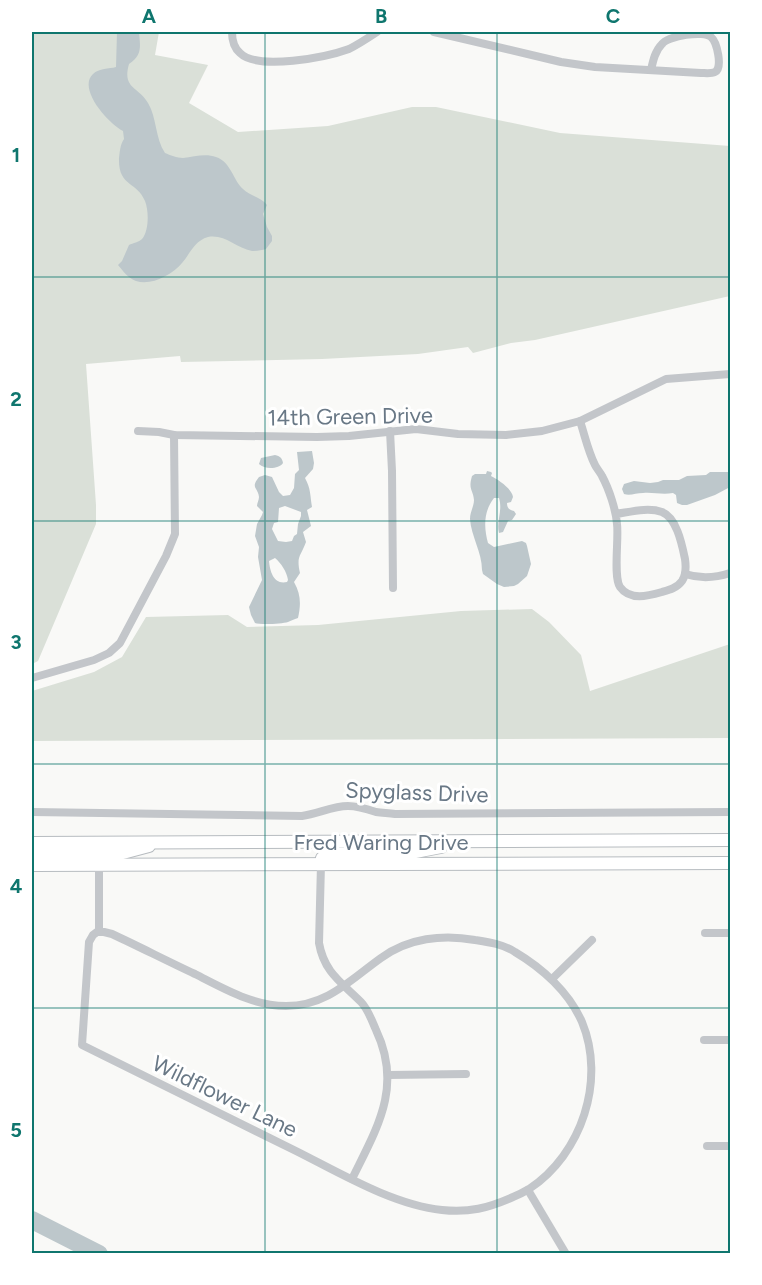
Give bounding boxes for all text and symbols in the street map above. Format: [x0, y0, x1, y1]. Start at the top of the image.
text: A [142, 4, 157, 28]
text: B [375, 4, 387, 28]
text: C [606, 4, 620, 28]
text: 1 [12, 143, 20, 167]
text: 2 [10, 387, 22, 411]
street label: 14th Green Drive [267, 402, 433, 431]
text: 3 [10, 630, 22, 654]
street label: Spyglass Drive [345, 777, 489, 808]
street label: Fred Waring Drive [294, 829, 468, 856]
text: 4 [10, 874, 23, 898]
street label: Wildflower Lane [148, 1050, 302, 1143]
text: 5 [10, 1118, 22, 1142]

